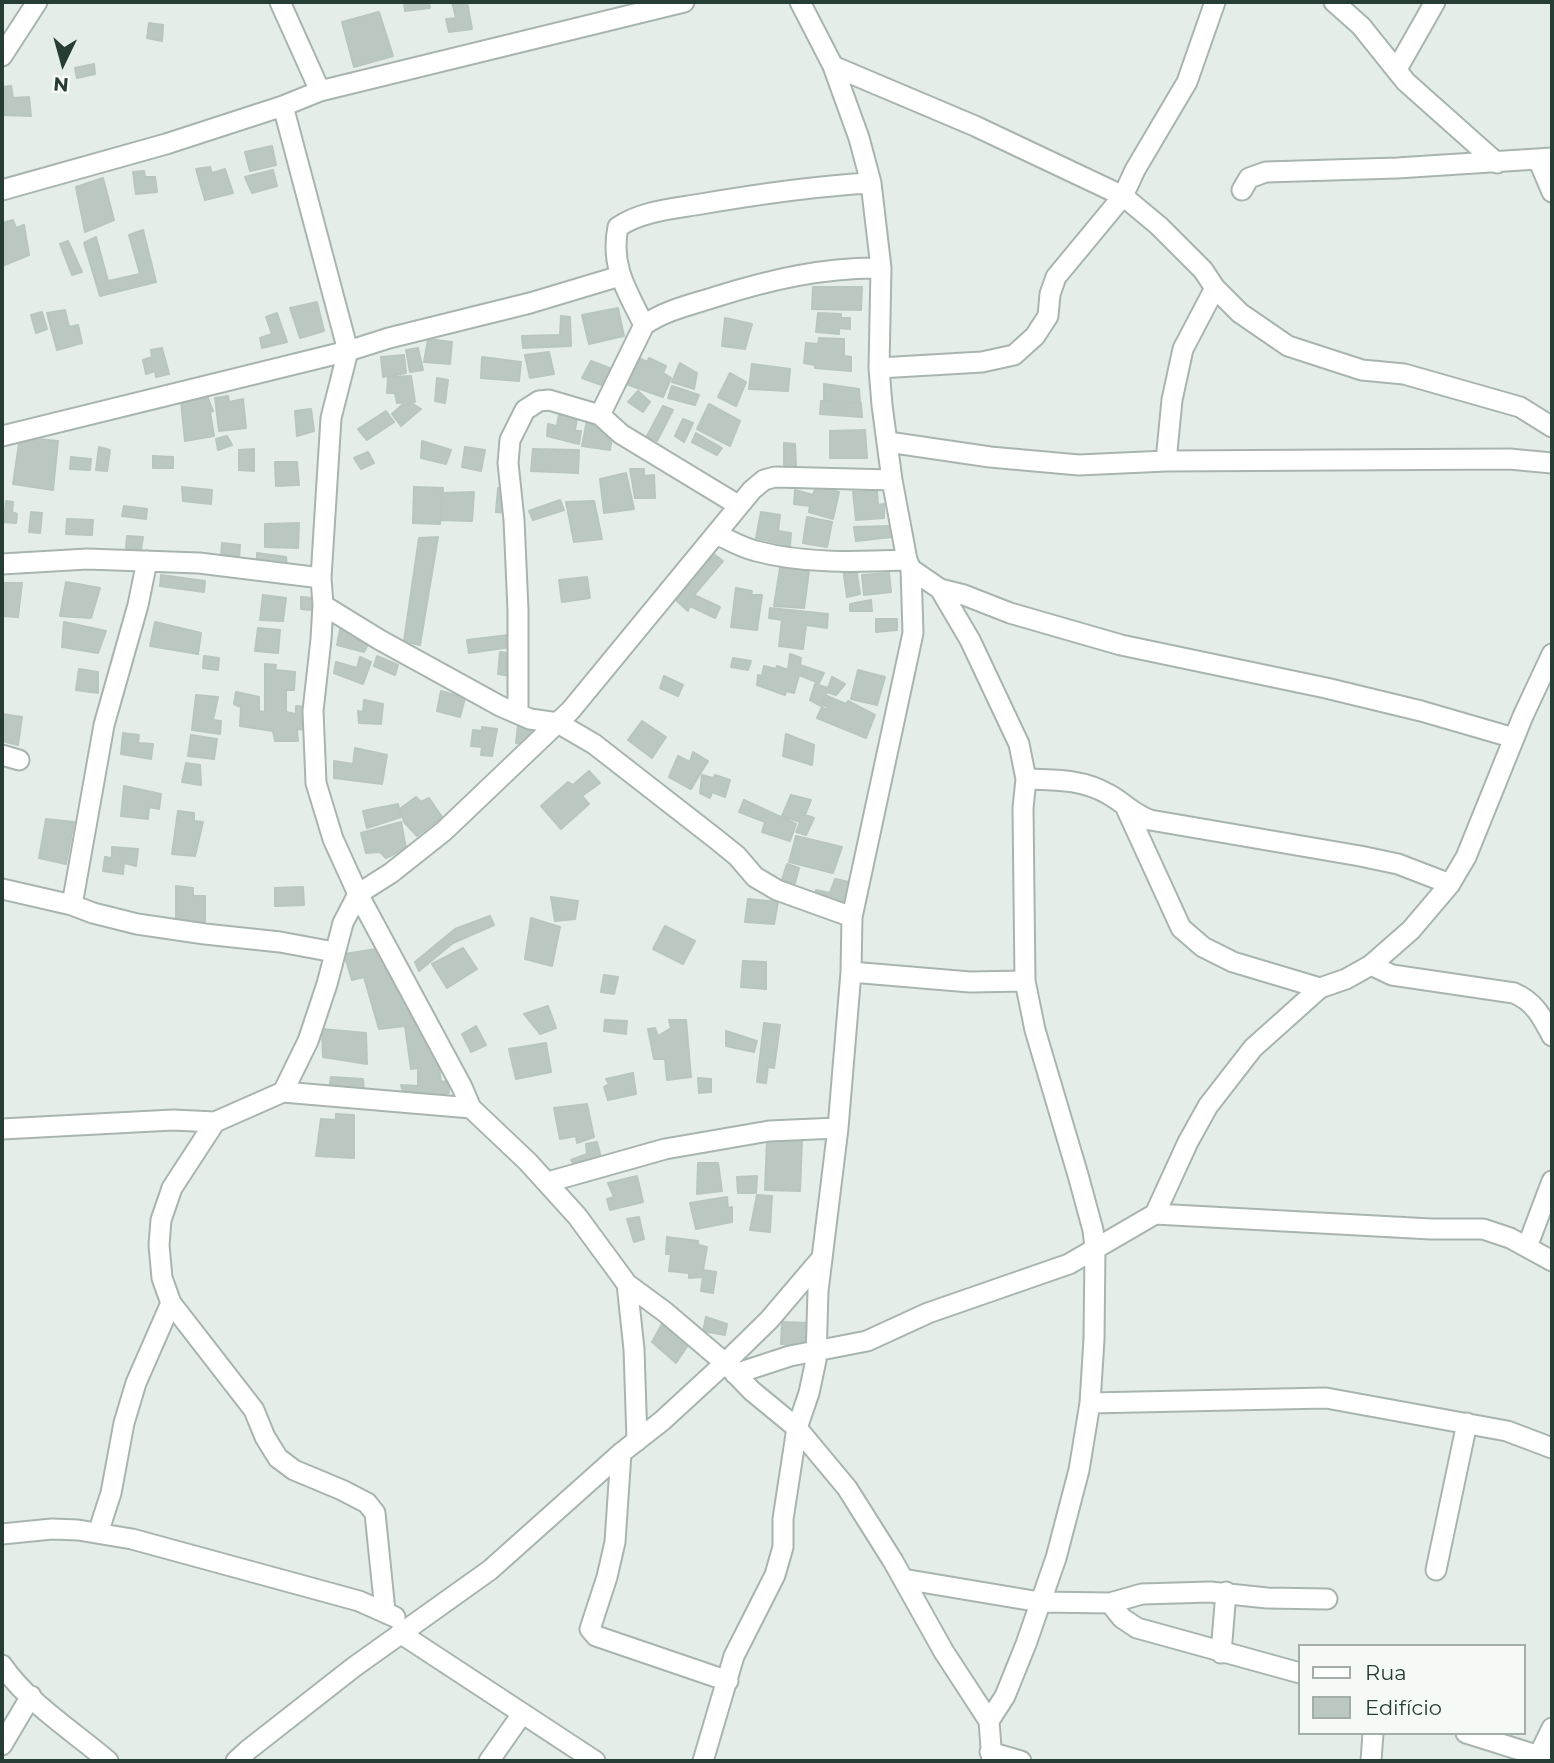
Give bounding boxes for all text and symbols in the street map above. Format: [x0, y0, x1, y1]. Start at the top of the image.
north arrow [28, 28, 98, 98]
text: N [52, 72, 70, 97]
legend [1298, 1644, 1526, 1735]
text: Rua [1365, 1660, 1407, 1685]
text: Edifício [1365, 1695, 1442, 1720]

